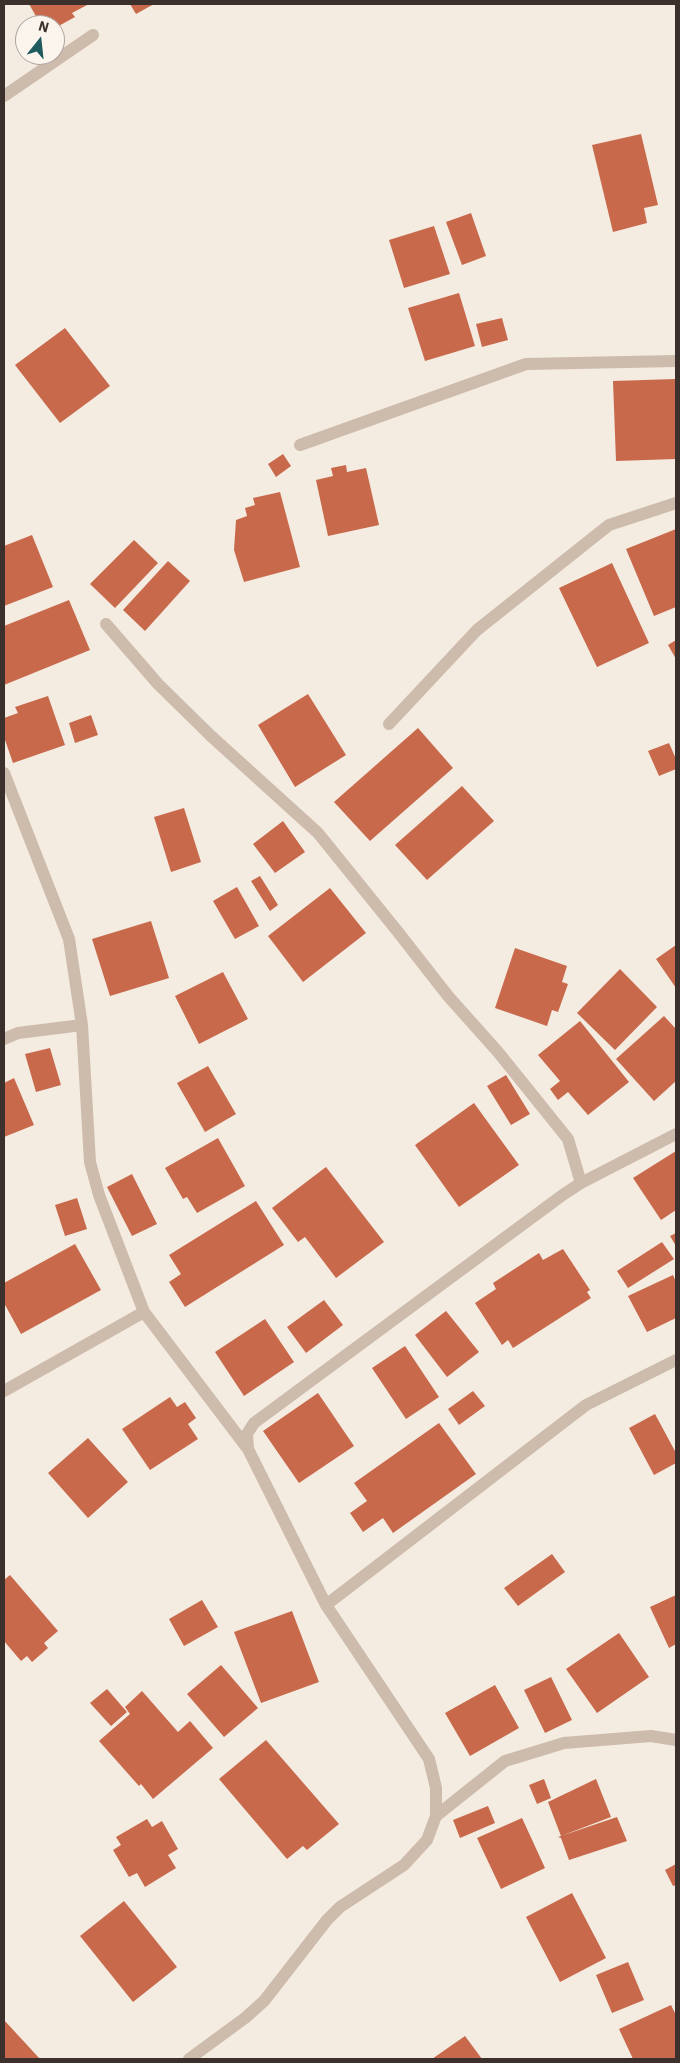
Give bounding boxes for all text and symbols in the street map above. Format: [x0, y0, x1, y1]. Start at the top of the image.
north arrow [15, 15, 65, 65]
text: N [36, 16, 51, 37]

